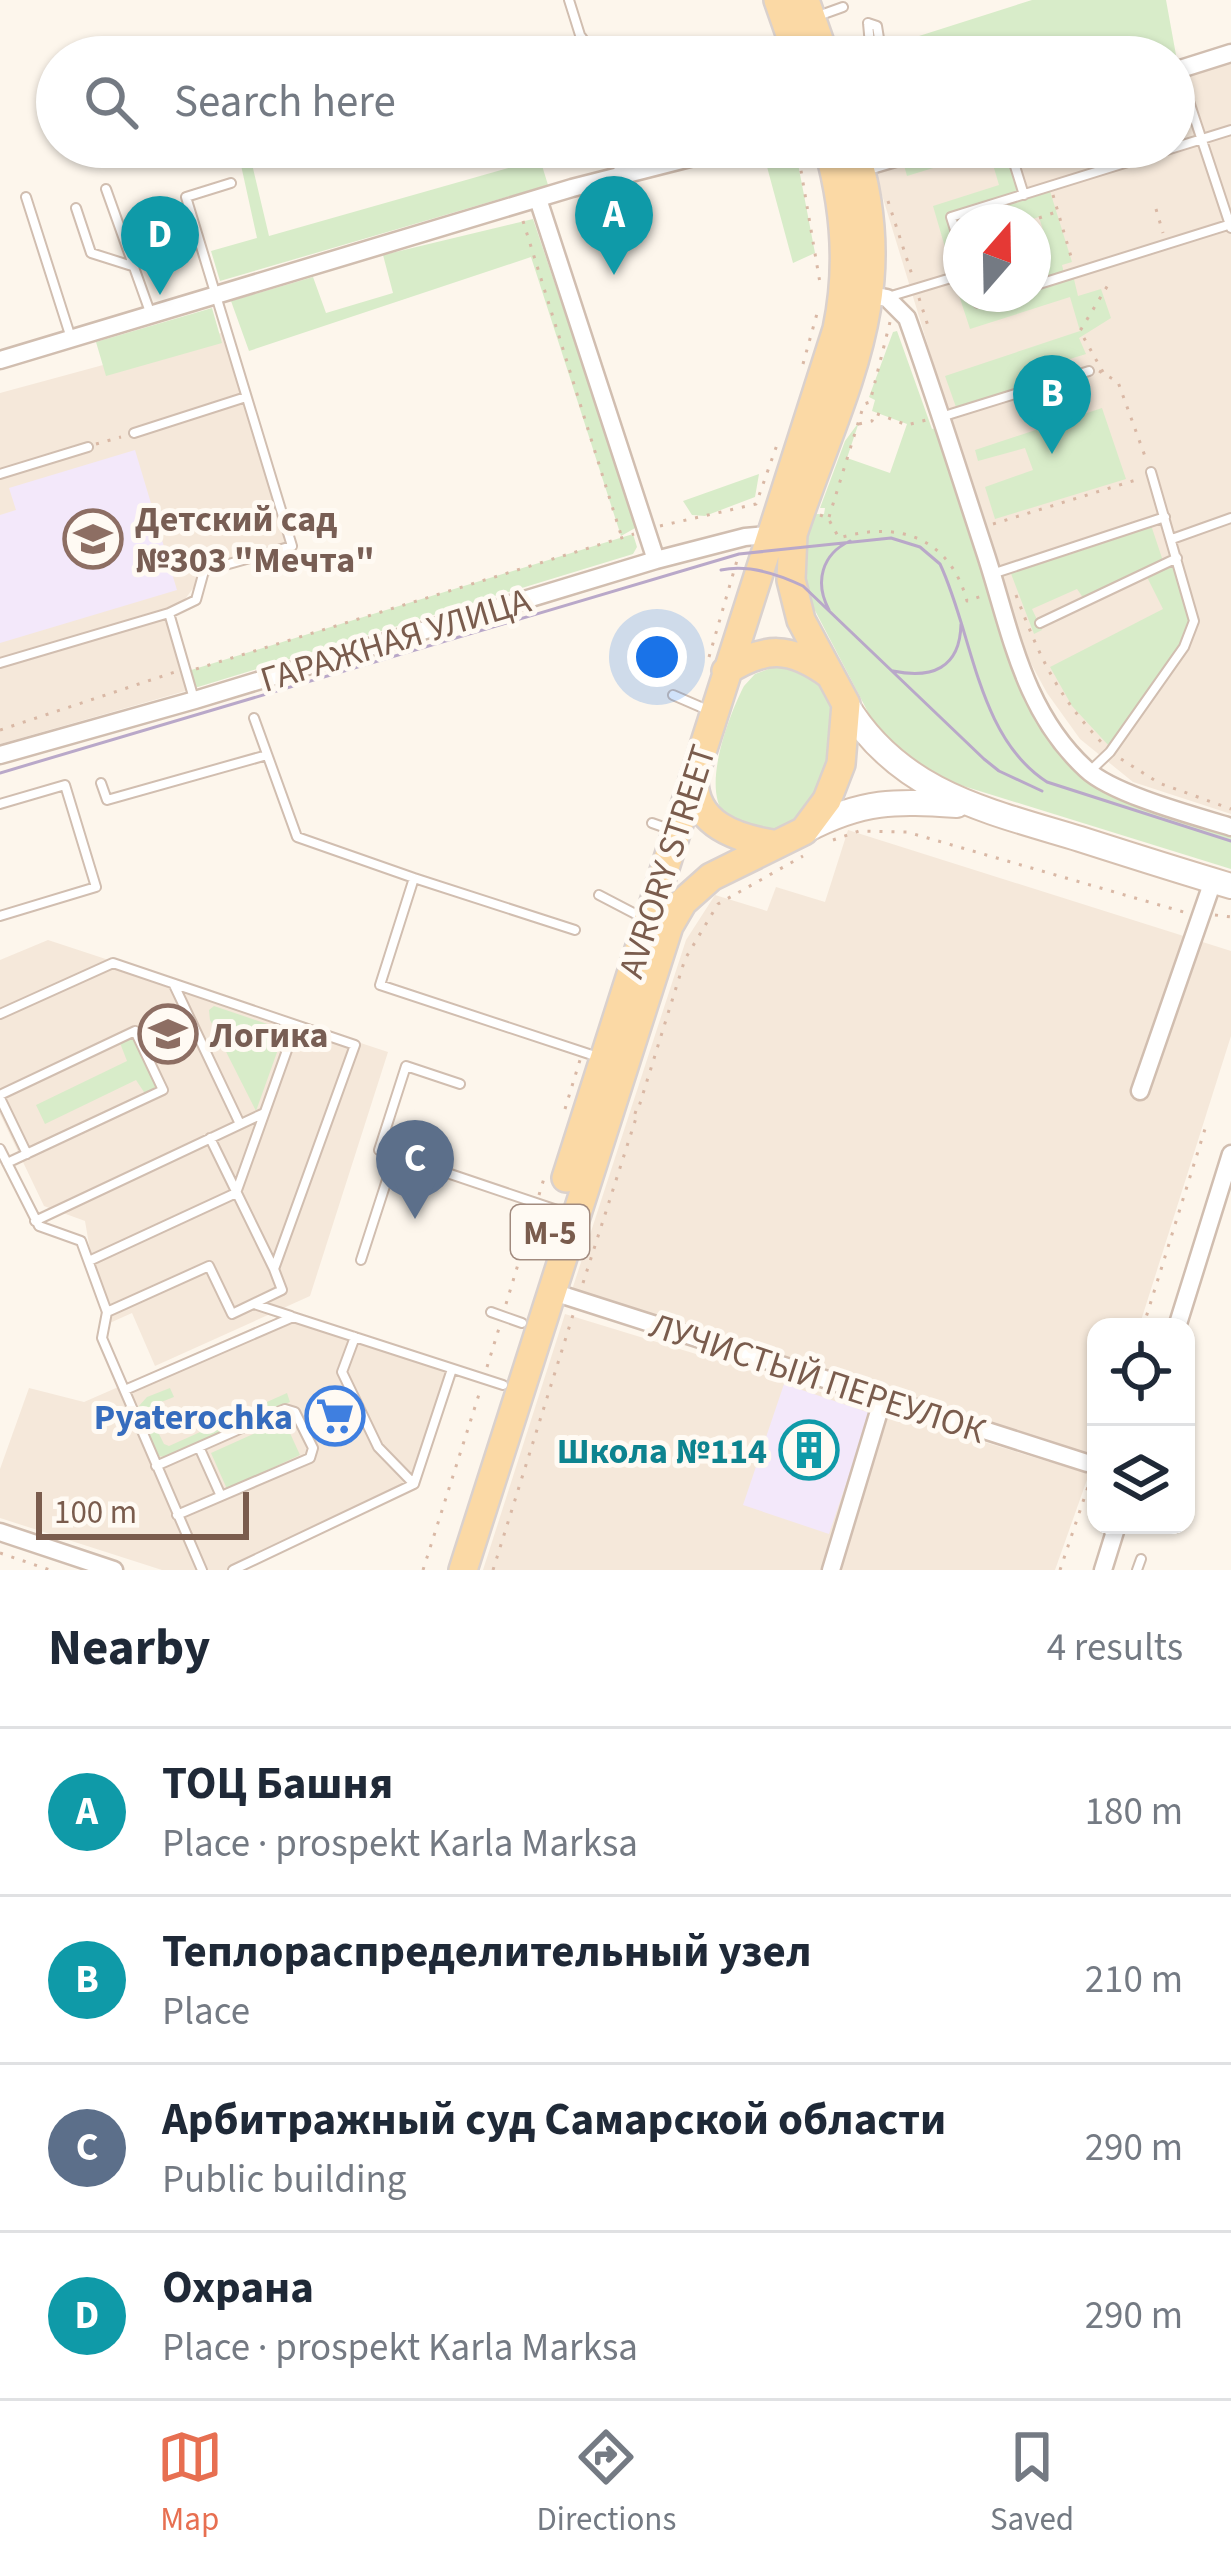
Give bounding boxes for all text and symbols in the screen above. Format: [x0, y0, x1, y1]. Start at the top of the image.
search box [36, 36, 1195, 168]
icon: search [78, 69, 144, 135]
text: Search here [174, 70, 396, 134]
pin: A [575, 176, 653, 275]
pin: D [121, 196, 199, 295]
north arrow [943, 204, 1051, 312]
pin: B [1013, 355, 1091, 454]
place label: Детский сад №303 "Мечта" [135, 494, 375, 586]
school or university icon: Детский сад №303 "Мечта" [62, 508, 124, 570]
street label: ГАРАЖНАЯ УЛИЦА [254, 575, 537, 706]
your location [627, 627, 687, 687]
street label: AVRORY STREET [606, 738, 729, 985]
school or university icon: Логика [137, 1003, 199, 1065]
place label: Логика [209, 1010, 329, 1061]
pin: C [376, 1120, 454, 1219]
road number: М-5 [511, 1205, 589, 1259]
street label: ЛУЧИСТЫЙ ПЕРЕУЛОК [643, 1300, 992, 1457]
map controls [1087, 1318, 1195, 1534]
button: locate [1087, 1318, 1195, 1426]
supermarket icon: Pyaterochka [304, 1385, 366, 1447]
place label: Pyaterochka [94, 1392, 293, 1443]
building icon: Школа №114 [778, 1419, 840, 1481]
place label: Школа №114 [557, 1426, 767, 1477]
button: layers [1087, 1426, 1195, 1534]
scale bar [36, 1486, 249, 1539]
text: 100 m [54, 1489, 137, 1536]
text: Nearby [48, 1612, 210, 1684]
text: 4 results [1047, 1620, 1183, 1676]
text: ТОЦ Башня [162, 1752, 393, 1816]
text: A [76, 1784, 98, 1840]
text: 180 m [1085, 1784, 1183, 1840]
text: Place · prospekt Karla Marksa [162, 1816, 638, 1872]
text: Теплораспределительный узел [162, 1920, 812, 1984]
text: B [75, 1952, 99, 2008]
text: 210 m [1085, 1952, 1183, 2008]
text: Place [162, 1984, 250, 2040]
text: Арбитражный суд Самарской области [162, 2088, 946, 2152]
text: C [76, 2120, 98, 2176]
text: 290 m [1085, 2120, 1183, 2176]
text: Public building [162, 2152, 407, 2208]
text: Охрана [162, 2256, 314, 2320]
text: D [75, 2288, 99, 2344]
text: 290 m [1085, 2288, 1183, 2344]
text: Place · prospekt Karla Marksa [162, 2320, 638, 2376]
tab: Map [157, 2424, 223, 2543]
tab: Directions [537, 2424, 676, 2543]
tab: Saved [990, 2424, 1074, 2543]

